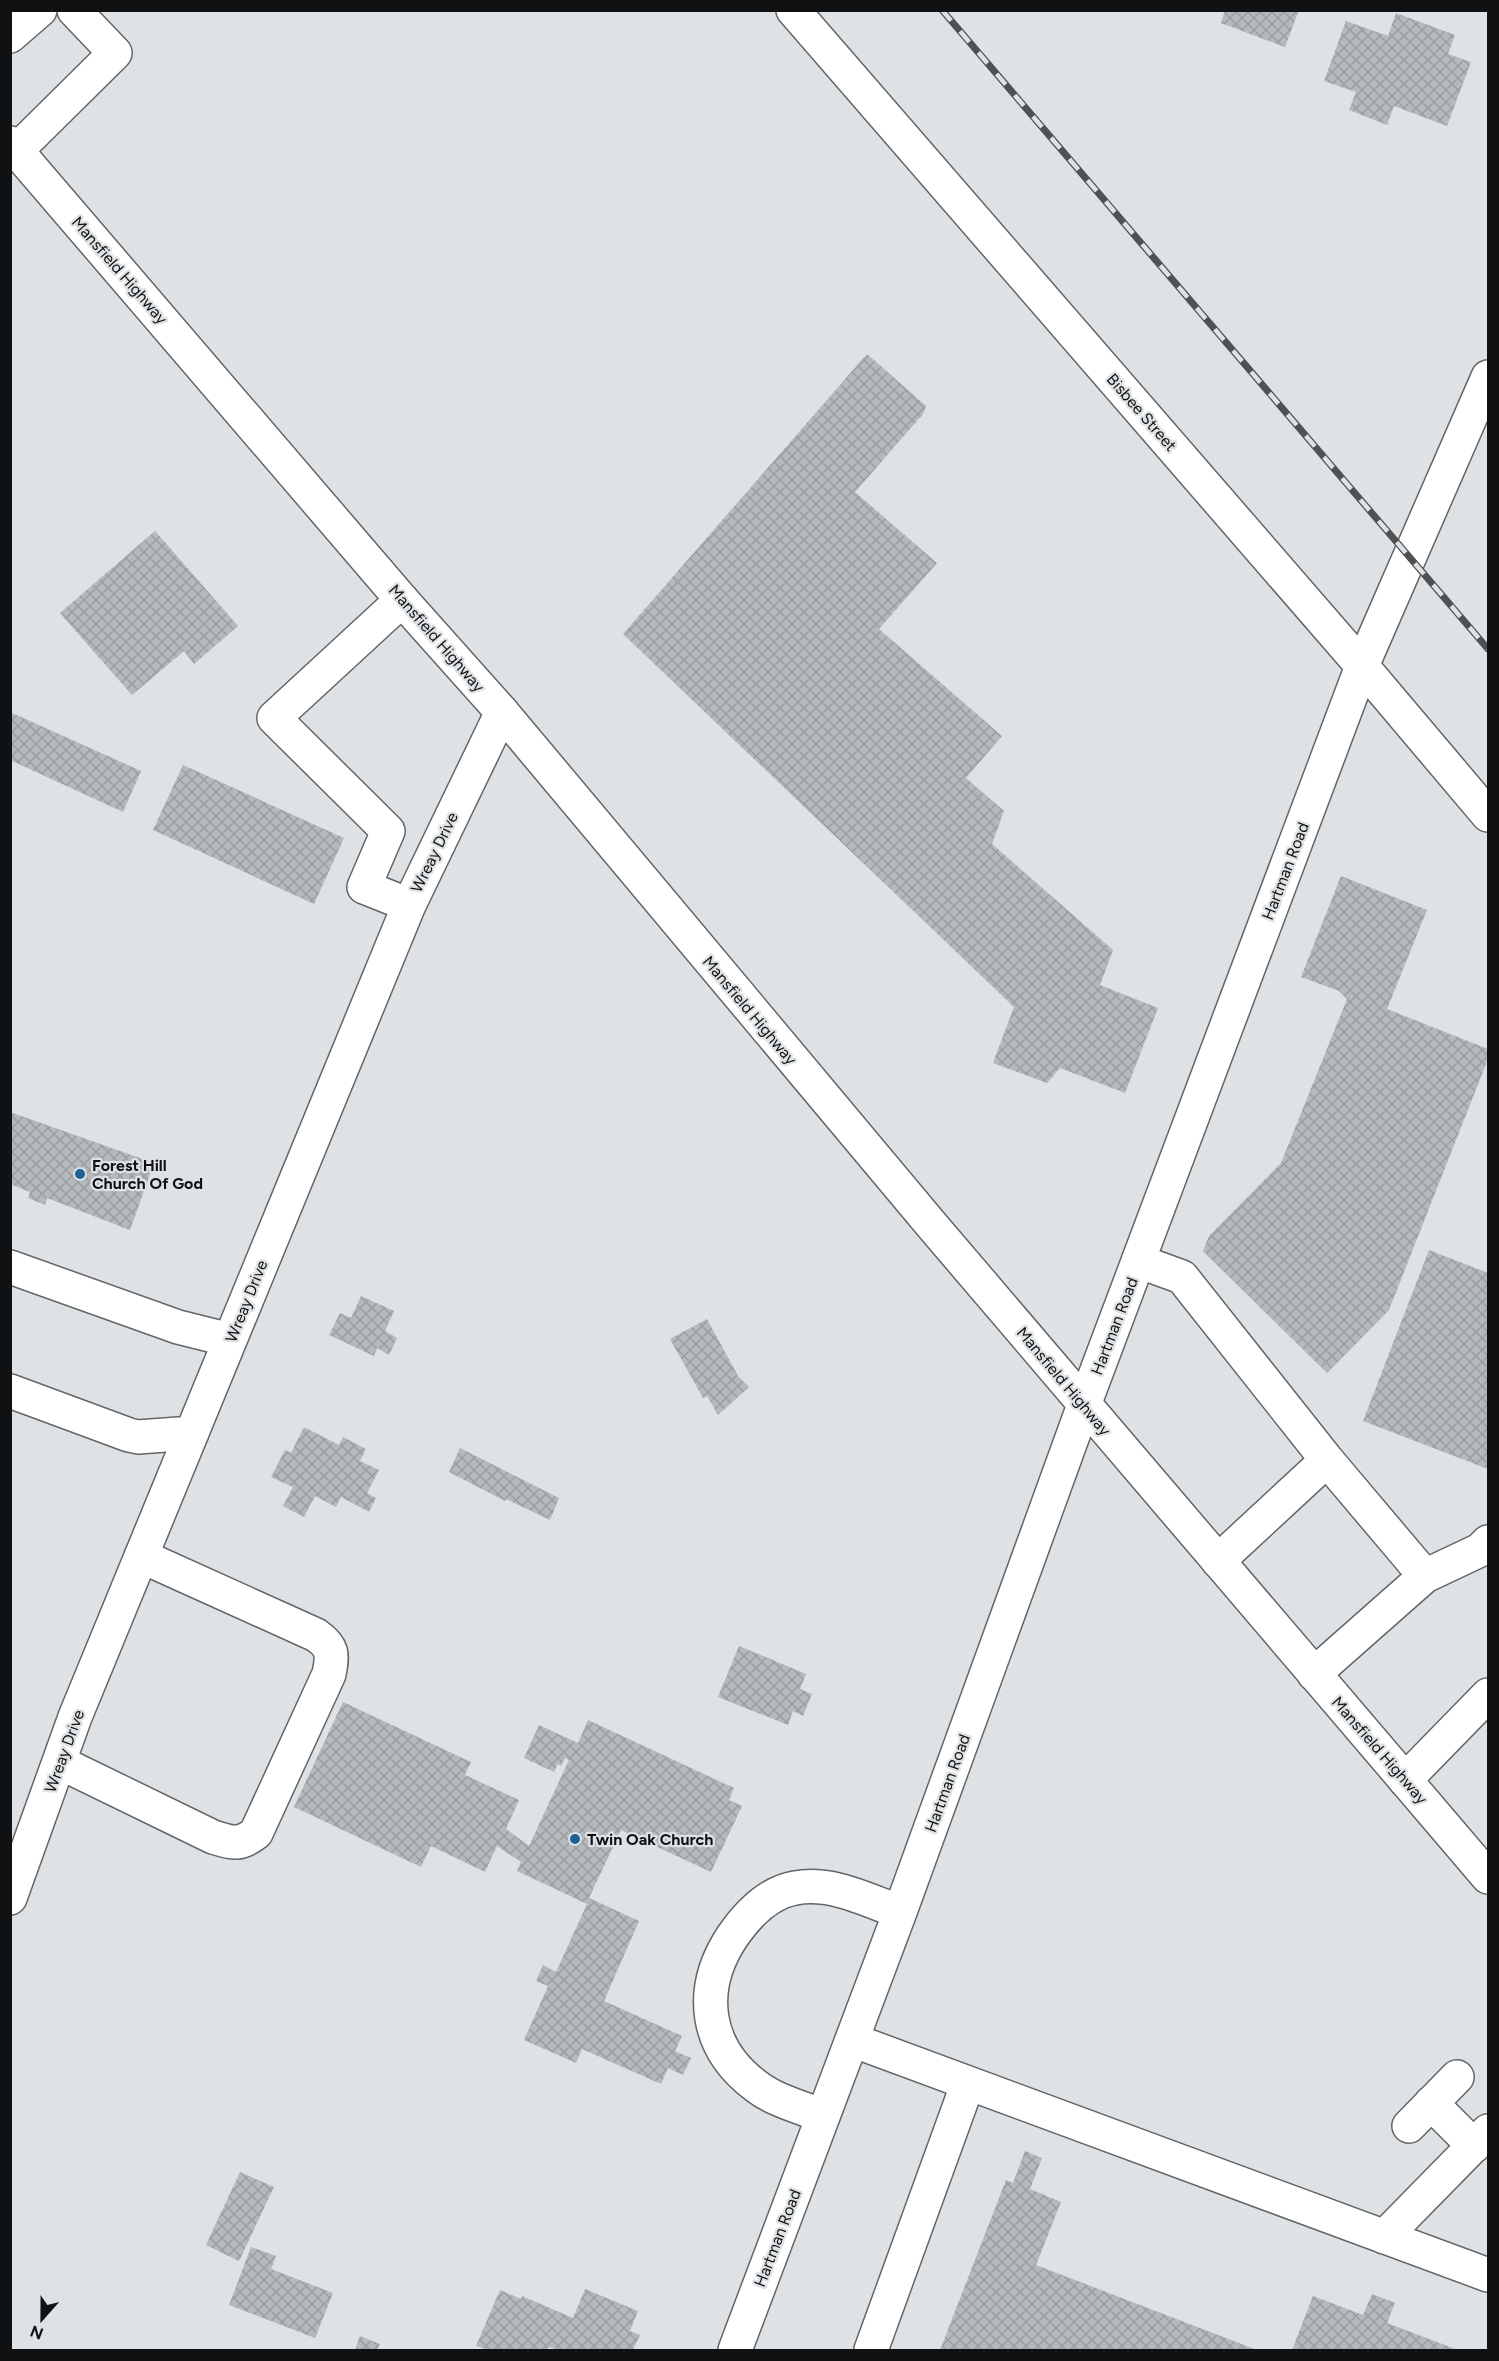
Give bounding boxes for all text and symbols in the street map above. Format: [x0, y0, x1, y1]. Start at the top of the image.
street label: Mansfield Highway [68, 213, 172, 328]
street label: Bisbee Street [1103, 370, 1180, 455]
street label: Mansfield Highway [385, 581, 489, 696]
street label: Wreay Drive [407, 809, 462, 895]
street label: Hartman Road [1258, 820, 1313, 923]
street label: Mansfield Highway [699, 952, 801, 1069]
place label: Forest Hill Church Of God [92, 1156, 203, 1193]
marker: Forest Hill Church Of God [73, 1167, 87, 1181]
street label: Wreay Drive [221, 1257, 272, 1345]
street label: Hartman Road [1087, 1275, 1142, 1378]
street label: Mansfield Highway [1013, 1323, 1115, 1440]
street label: Mansfield Highway [1328, 1693, 1432, 1808]
street label: Wreay Drive [41, 1707, 88, 1795]
street label: Hartman Road [921, 1731, 974, 1835]
place label: Twin Oak Church [587, 1830, 713, 1849]
marker: Twin Oak Church [568, 1832, 582, 1846]
street label: Hartman Road [750, 2187, 805, 2290]
north arrow [12, 2289, 72, 2349]
text: N [28, 2321, 46, 2344]

